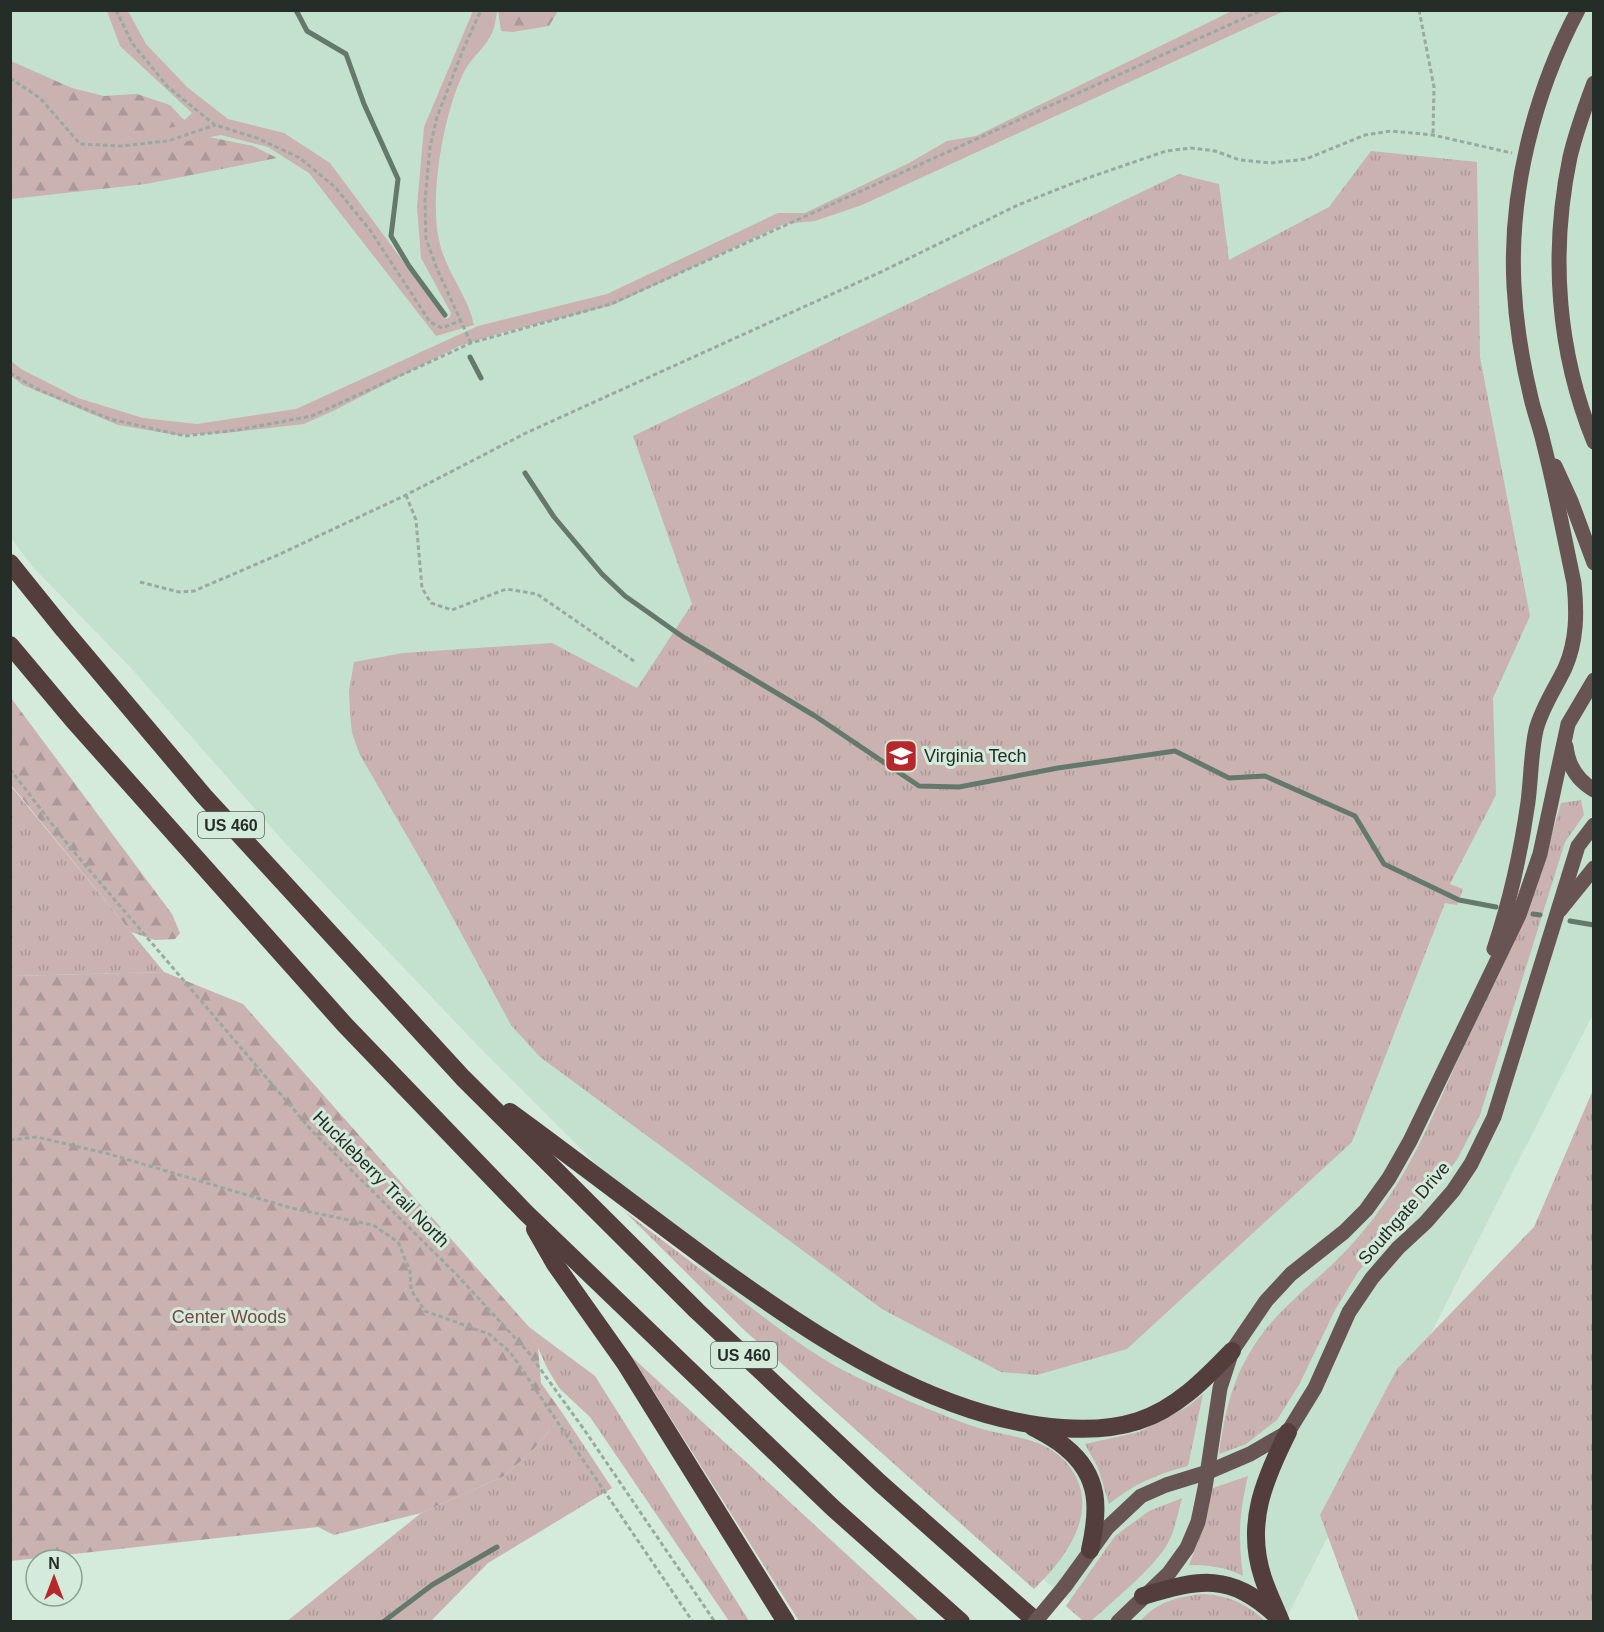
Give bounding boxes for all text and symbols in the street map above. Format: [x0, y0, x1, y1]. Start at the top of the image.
school or university icon: Virginia Tech [883, 738, 919, 774]
place label: Virginia Tech [924, 746, 1026, 766]
road number: US 460 [198, 812, 264, 838]
street label: Huckleberry Trail North [309, 1107, 453, 1251]
street label: Southgate Drive [1354, 1158, 1454, 1268]
park label: Center Woods [172, 1307, 286, 1327]
road number: US 460 [711, 1342, 777, 1368]
north arrow [24, 1548, 84, 1608]
text: N [48, 1555, 60, 1572]

